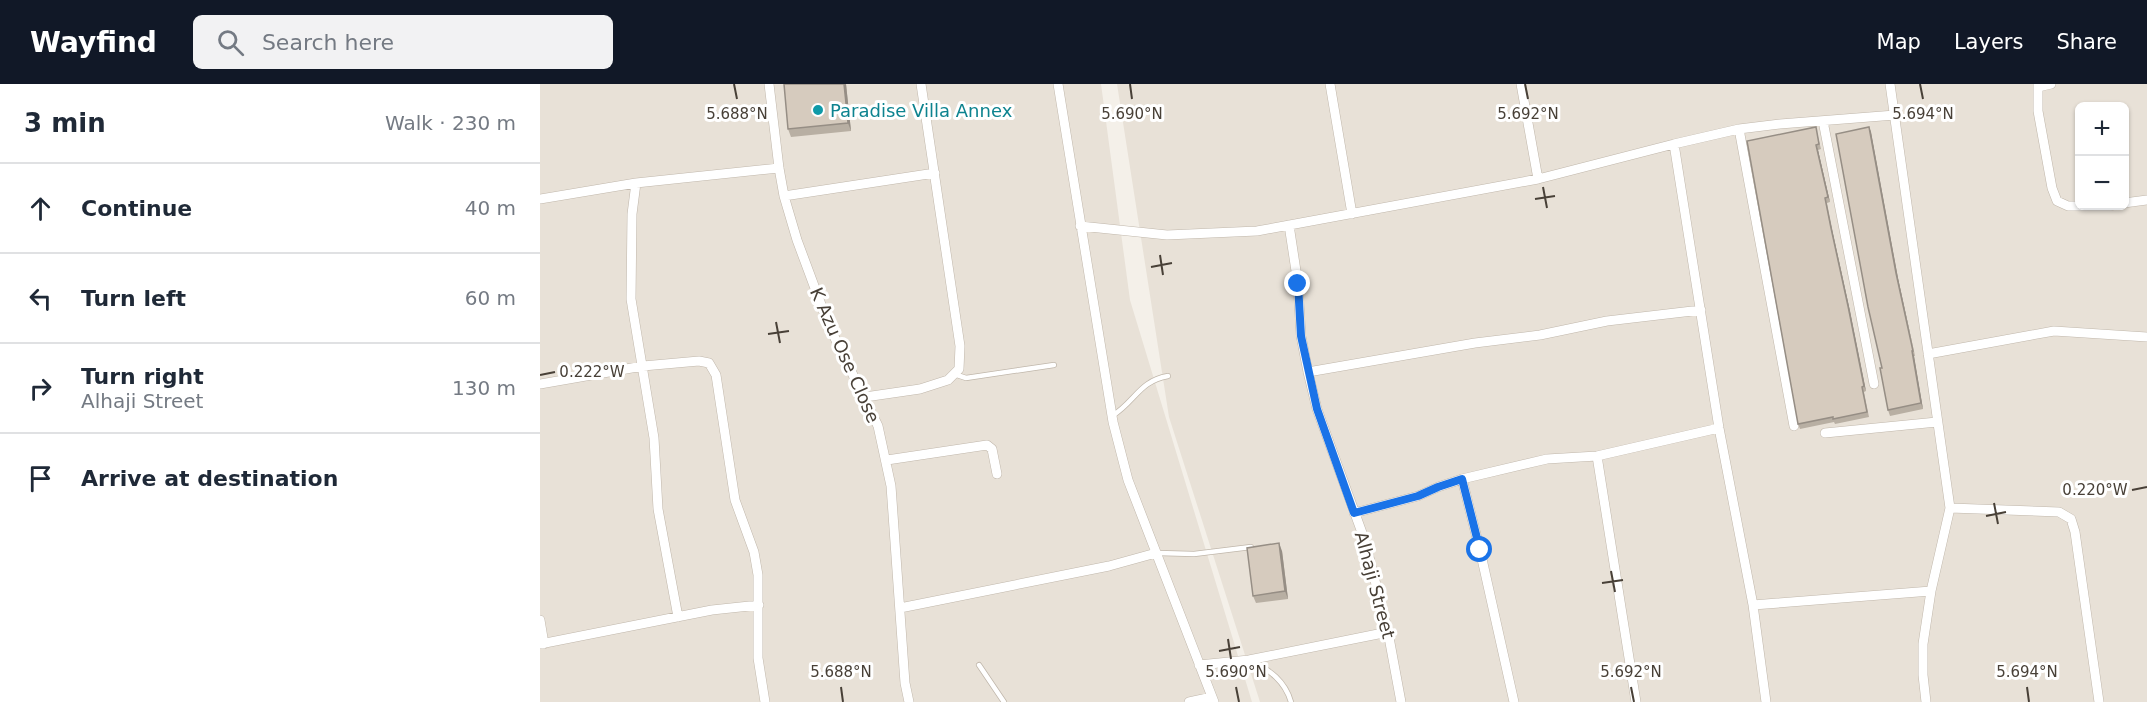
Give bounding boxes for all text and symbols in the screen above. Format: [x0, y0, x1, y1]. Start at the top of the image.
search box [193, 15, 613, 69]
text: Wayfind [30, 26, 157, 59]
icon: search [214, 26, 247, 59]
text: Search here [262, 30, 394, 55]
text: Map [1877, 30, 1921, 54]
text: Layers [1954, 30, 2023, 54]
text: Share [2056, 30, 2117, 54]
place label: Paradise Villa Annex [830, 100, 1013, 121]
map controls [2075, 102, 2129, 210]
button: + [2075, 102, 2129, 156]
marker: Paradise Villa Annex [811, 103, 825, 117]
text: 5.688°N [706, 105, 768, 123]
text: 5.690°N [1101, 105, 1163, 123]
text: 5.692°N [1497, 105, 1559, 123]
text: 5.694°N [1892, 105, 1954, 123]
text: 3 min [24, 108, 106, 138]
text: Walk · 230 m [385, 111, 516, 135]
button: − [2075, 156, 2129, 210]
icon: ahead [24, 192, 57, 225]
text: Continue [81, 196, 192, 221]
text: 40 m [465, 196, 516, 220]
route end [1284, 270, 1310, 296]
icon: left [24, 282, 57, 315]
street label: K Azu Ose Close [806, 284, 884, 426]
text: Turn left [81, 286, 186, 311]
text: 60 m [465, 286, 516, 310]
text: 0.222°W [559, 363, 625, 381]
text: Turn right [81, 364, 204, 389]
icon: right [24, 372, 57, 405]
text: 130 m [452, 376, 516, 400]
text: Alhaji Street [81, 389, 203, 413]
icon: arrive [24, 462, 57, 495]
text: Arrive at destination [81, 466, 338, 491]
text: 0.220°W [2062, 481, 2128, 499]
street label: Alhaji Street [1351, 529, 1399, 641]
route start [1466, 536, 1492, 562]
text: 5.688°N [810, 663, 872, 681]
text: 5.690°N [1205, 663, 1267, 681]
text: 5.692°N [1600, 663, 1662, 681]
text: 5.694°N [1996, 663, 2058, 681]

